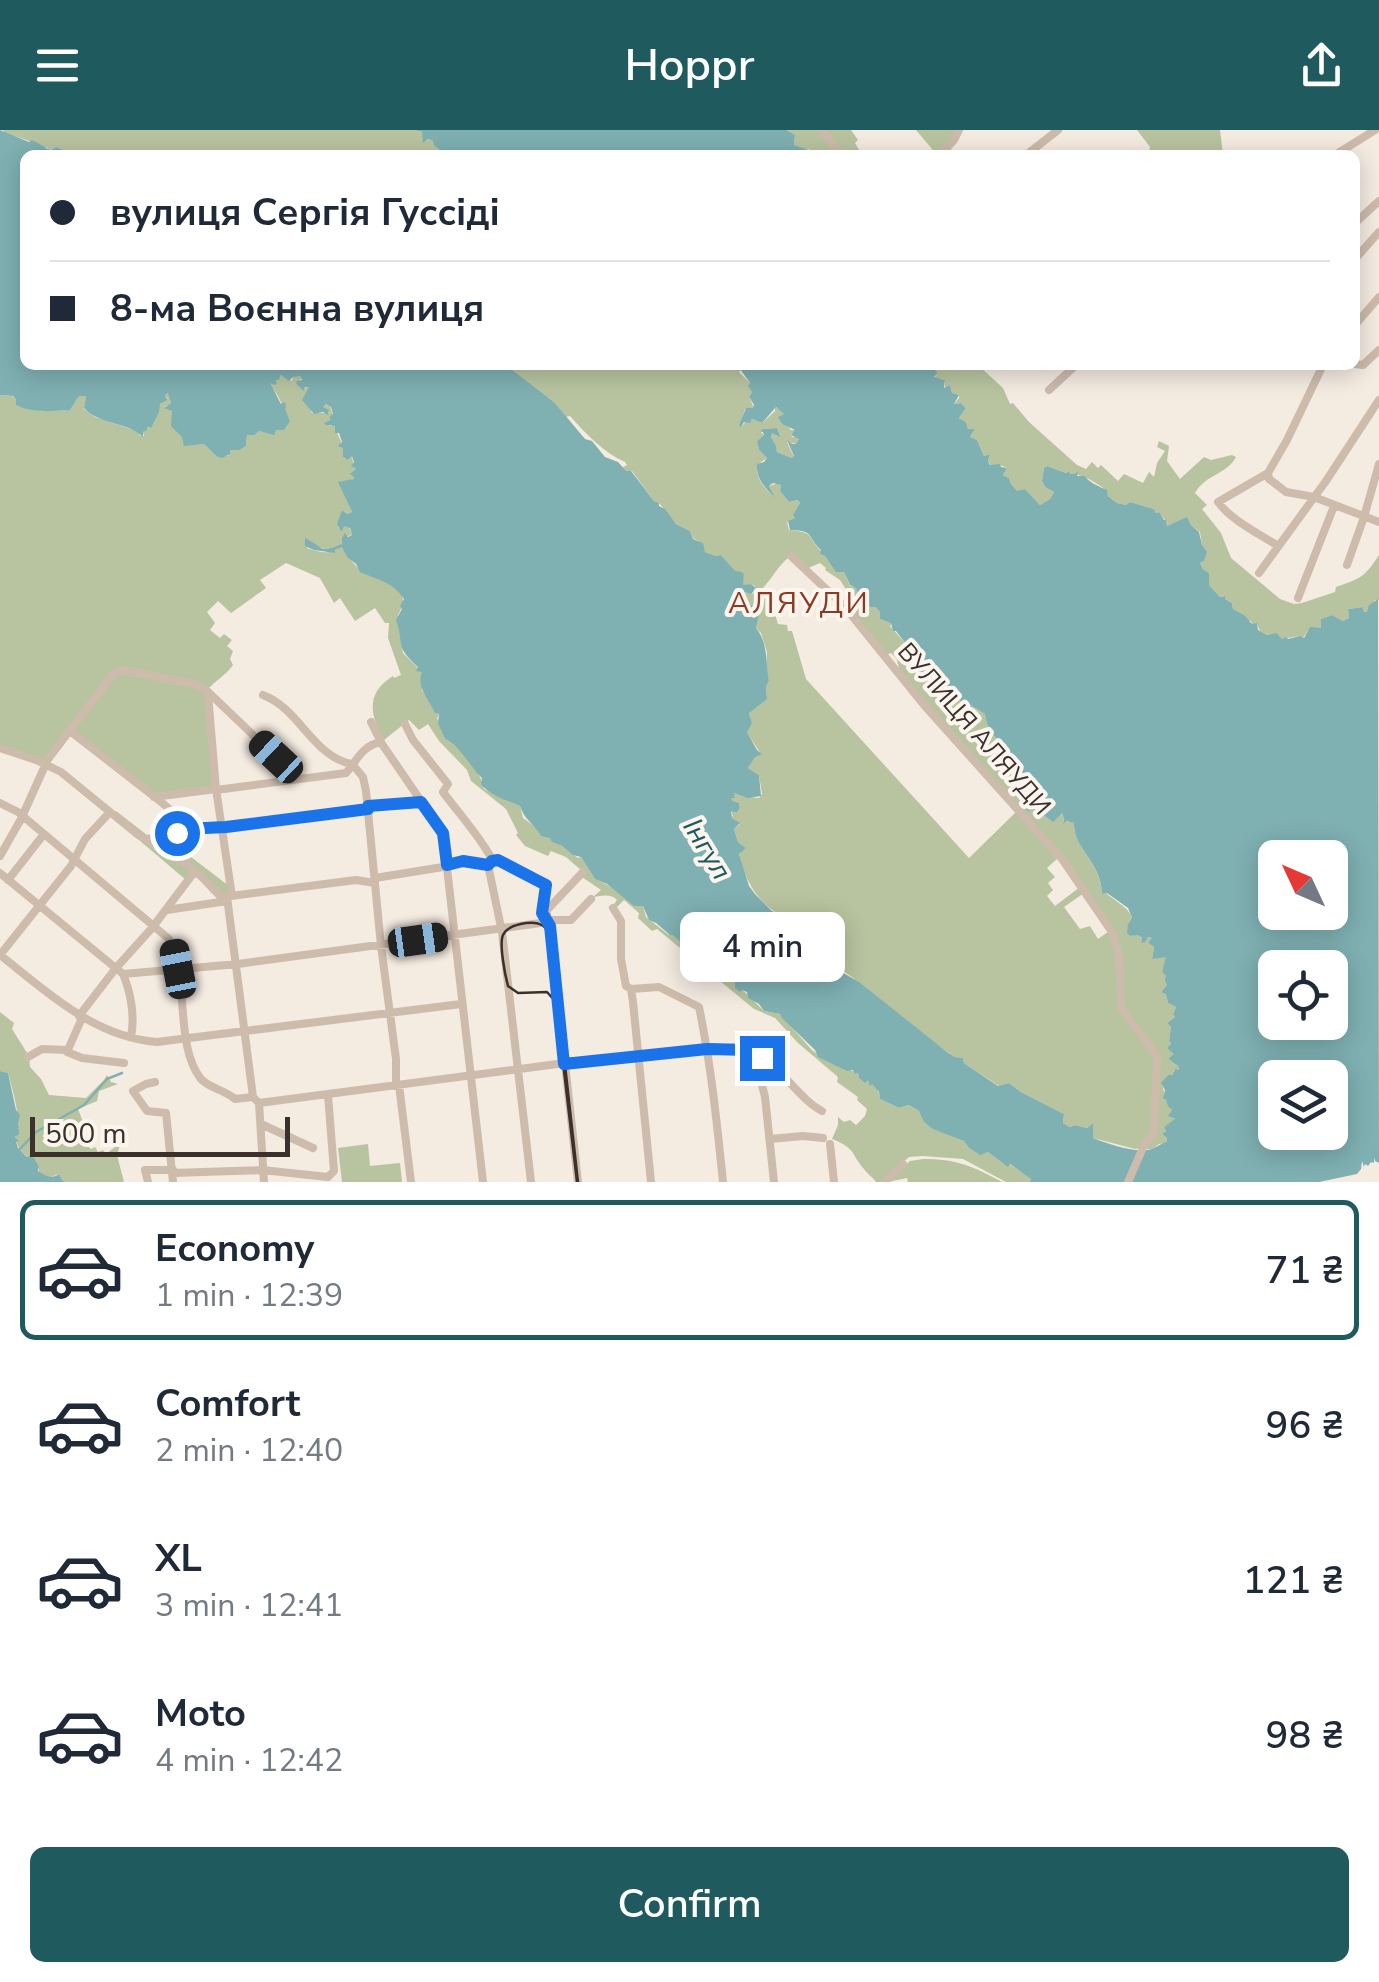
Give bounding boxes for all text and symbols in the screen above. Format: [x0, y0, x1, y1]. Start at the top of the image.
text: Hoppr [625, 35, 754, 96]
icon: menu [30, 38, 85, 93]
icon: share [1294, 38, 1349, 93]
text: вулиця Сергія Гуссіді [110, 187, 500, 238]
text: 8-ма Воєнна вулиця [110, 283, 484, 334]
district label: АЛЯУДИ [728, 583, 870, 624]
street label: ВУЛИЦЯ АЛЯУДИ [890, 635, 1058, 823]
car [244, 726, 308, 788]
route start [155, 811, 200, 856]
water label: Інгул [674, 811, 740, 887]
north arrow [1258, 840, 1348, 930]
map controls [1258, 840, 1348, 1150]
callout: 4 min [680, 913, 844, 983]
car [386, 921, 450, 959]
text: 4 min [722, 925, 803, 968]
car [158, 937, 198, 1001]
button: locate [1258, 950, 1348, 1040]
route end [740, 1036, 785, 1081]
button: layers [1258, 1060, 1348, 1150]
scale bar [30, 1112, 290, 1156]
text: 500 m [45, 1115, 127, 1153]
text: Economy [155, 1223, 314, 1274]
icon: car [35, 1225, 125, 1315]
text: 71 ₴ [1266, 1245, 1344, 1296]
text: 1 min · 12:39 [155, 1274, 343, 1317]
text: Comfort [155, 1378, 300, 1429]
icon: car [35, 1380, 125, 1470]
text: 96 ₴ [1266, 1400, 1344, 1451]
text: 2 min · 12:40 [155, 1429, 343, 1472]
text: XL [155, 1533, 202, 1584]
icon: car [35, 1535, 125, 1625]
text: 121 ₴ [1243, 1555, 1344, 1606]
text: 3 min · 12:41 [155, 1584, 343, 1627]
text: Moto [155, 1688, 246, 1739]
icon: car [35, 1690, 125, 1780]
text: 98 ₴ [1266, 1710, 1344, 1761]
text: 4 min · 12:42 [155, 1739, 343, 1782]
button: Confirm [30, 1847, 1349, 1962]

